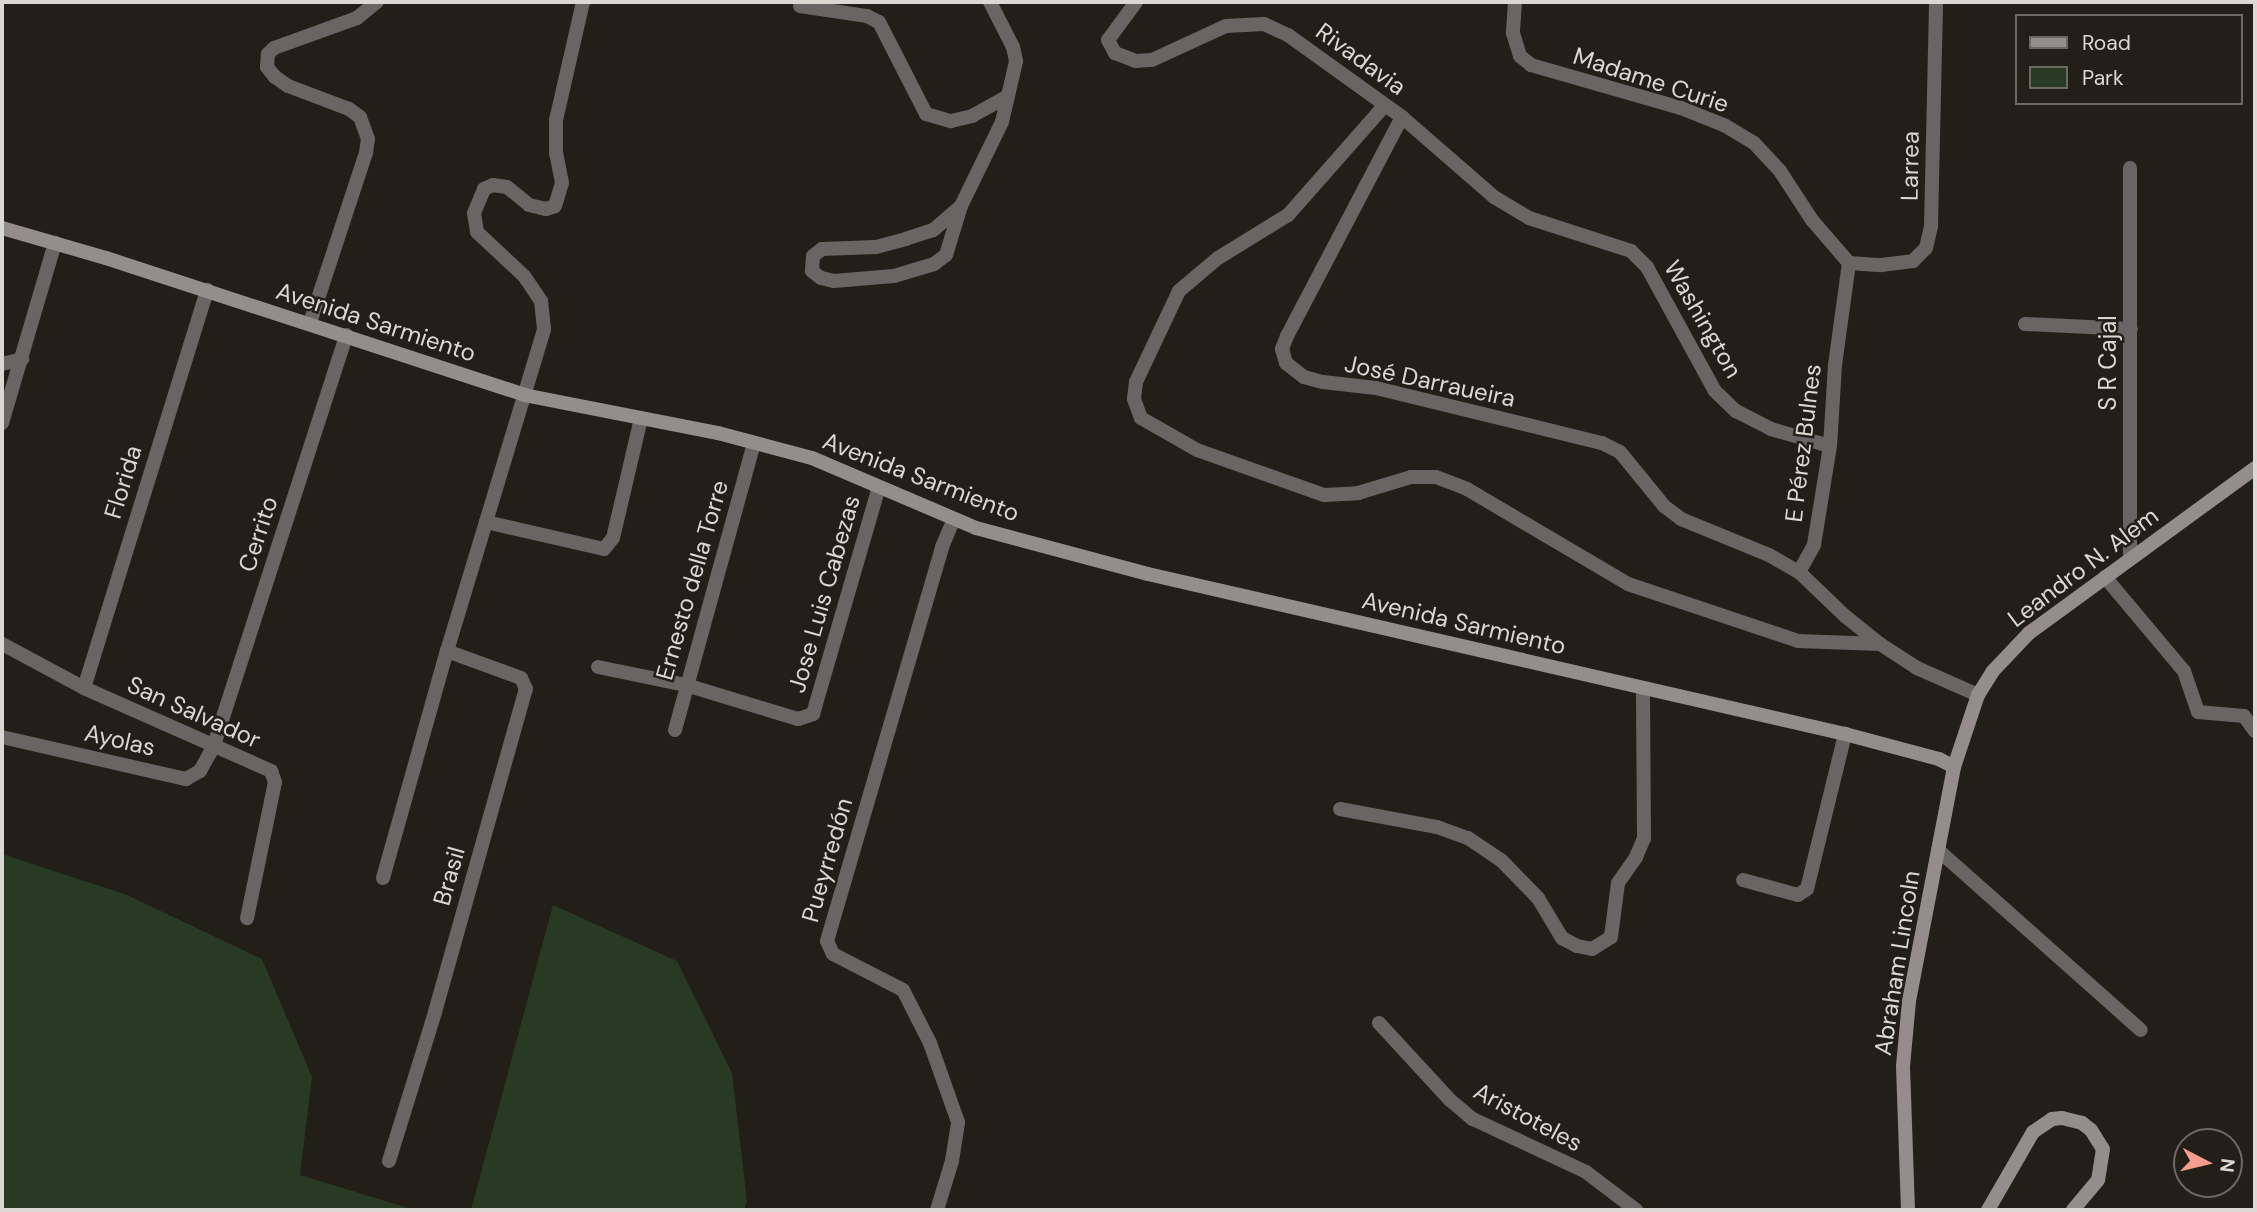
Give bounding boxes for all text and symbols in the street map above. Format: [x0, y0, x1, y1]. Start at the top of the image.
legend [2016, 14, 2243, 105]
street label: Rivadavia [1310, 17, 1412, 101]
text: Road [2082, 29, 2131, 57]
street label: Madame Curie [1570, 41, 1732, 119]
text: Park [2082, 64, 2123, 92]
street label: Larrea [1895, 131, 1925, 201]
street label: Washington [1658, 255, 1748, 383]
street label: Avenida Sarmiento [273, 276, 479, 368]
street label: S R Cajal [2094, 315, 2122, 411]
street label: José Darraueira [1342, 349, 1518, 413]
street label: E Pérez Bulnes [1779, 362, 1827, 524]
street label: Avenida Sarmiento [819, 426, 1023, 528]
street label: Florida [98, 442, 148, 522]
street label: Ernesto della Torre [650, 477, 734, 683]
street label: Jose Luis Cabezas [782, 492, 866, 696]
street label: Cerrito [232, 493, 284, 575]
street label: Leandro N. Alem [2002, 501, 2164, 633]
street label: Avenida Sarmiento [1359, 586, 1569, 660]
street label: San Salvador [123, 670, 265, 754]
street label: Ayolas [82, 718, 158, 762]
street label: Pueyrredón [795, 794, 859, 926]
street label: Brasil [427, 843, 471, 909]
street label: Abraham Lincoln [1868, 869, 1926, 1057]
street label: Aristoteles [1469, 1076, 1587, 1158]
north arrow [2173, 1128, 2243, 1198]
text: N [2214, 1157, 2241, 1174]

